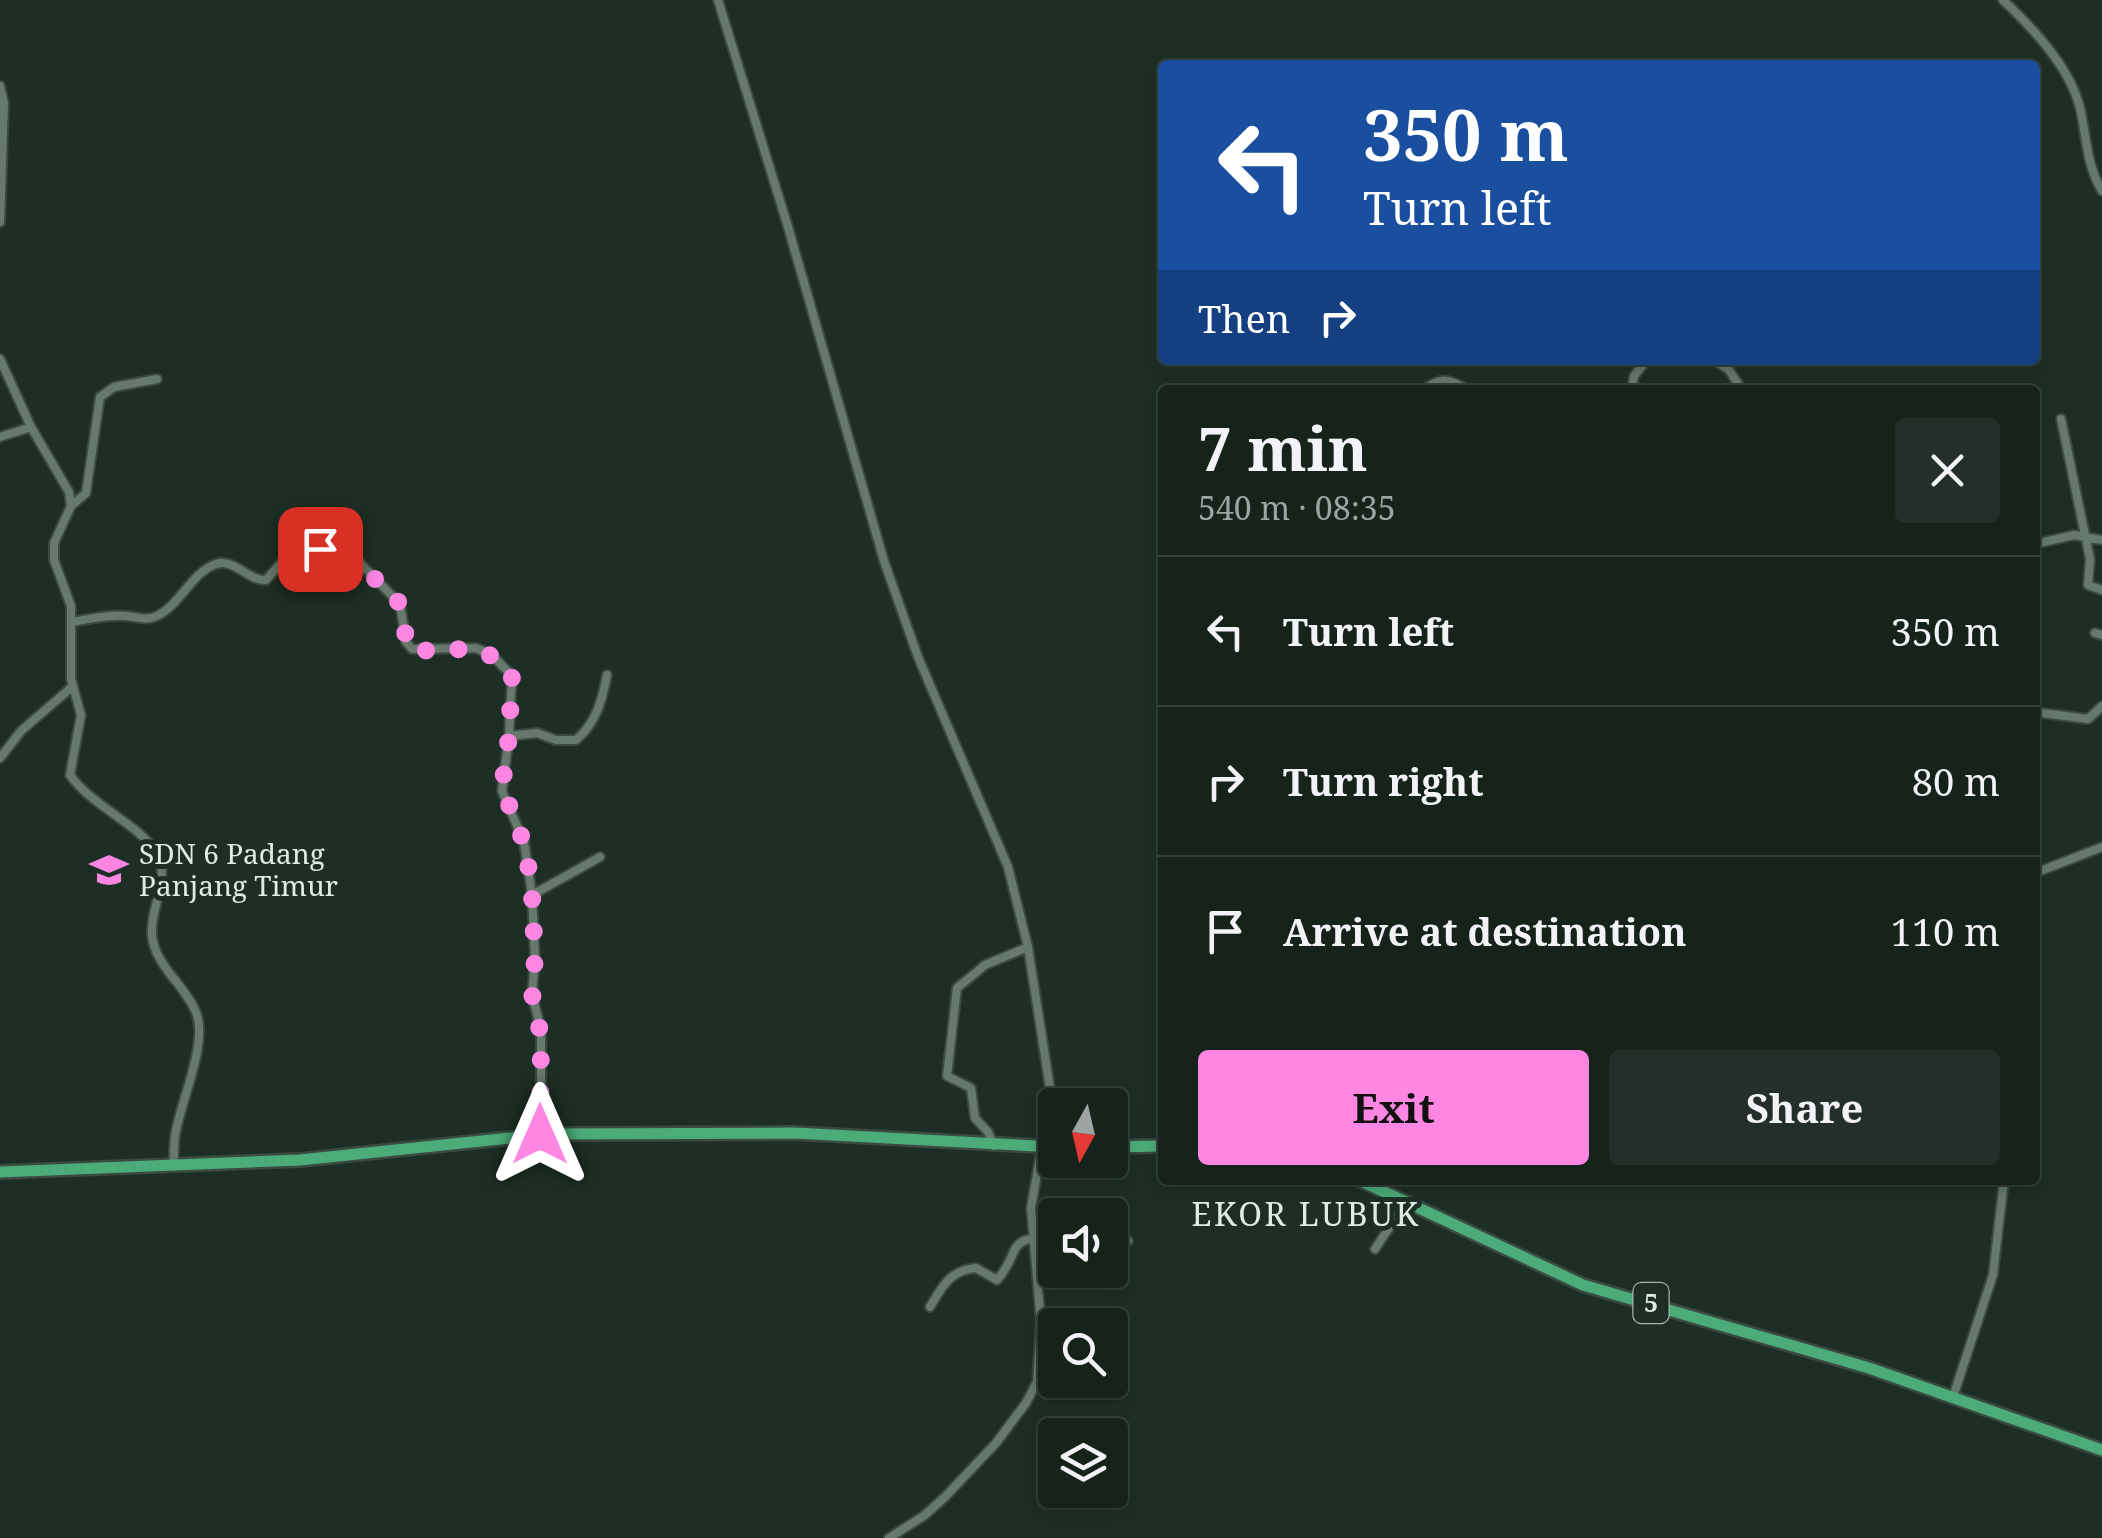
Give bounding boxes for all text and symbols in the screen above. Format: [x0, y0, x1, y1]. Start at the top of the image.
text: 350 m [1363, 86, 1569, 182]
icon: left [1198, 100, 1328, 230]
text: Turn left [1363, 177, 1552, 238]
icon: right [1310, 290, 1365, 345]
text: Then [1198, 292, 1290, 344]
text: 7 min [1198, 407, 1368, 489]
button: close [1895, 418, 2000, 523]
text: 540 m · 08:35 [1198, 486, 1396, 529]
pin [278, 507, 363, 592]
icon: arrive [293, 522, 348, 577]
icon: left [1198, 604, 1253, 659]
text: Turn left [1283, 605, 1454, 657]
text: 350 m [1890, 605, 2000, 657]
icon: right [1198, 754, 1253, 809]
text: Turn right [1283, 755, 1484, 807]
text: 80 m [1912, 755, 2000, 807]
place label: SDN 6 Padang Panjang Timur [139, 834, 338, 904]
school or university icon: SDN 6 Padang Panjang Timur [88, 849, 130, 891]
icon: arrive [1198, 904, 1253, 959]
text: Arrive at destination [1283, 905, 1687, 957]
text: 110 m [1890, 905, 2000, 957]
button: Exit [1198, 1050, 1589, 1165]
button: Share [1609, 1050, 2000, 1165]
position arrow [488, 1082, 592, 1186]
north arrow [1038, 1088, 1128, 1178]
map controls [1038, 1088, 1128, 1508]
district label: EKOR LUBUK [1192, 1192, 1420, 1235]
button: sound [1038, 1198, 1128, 1288]
road number: 5 [1634, 1283, 1668, 1323]
button: search [1038, 1308, 1128, 1398]
button: layers [1038, 1418, 1128, 1508]

